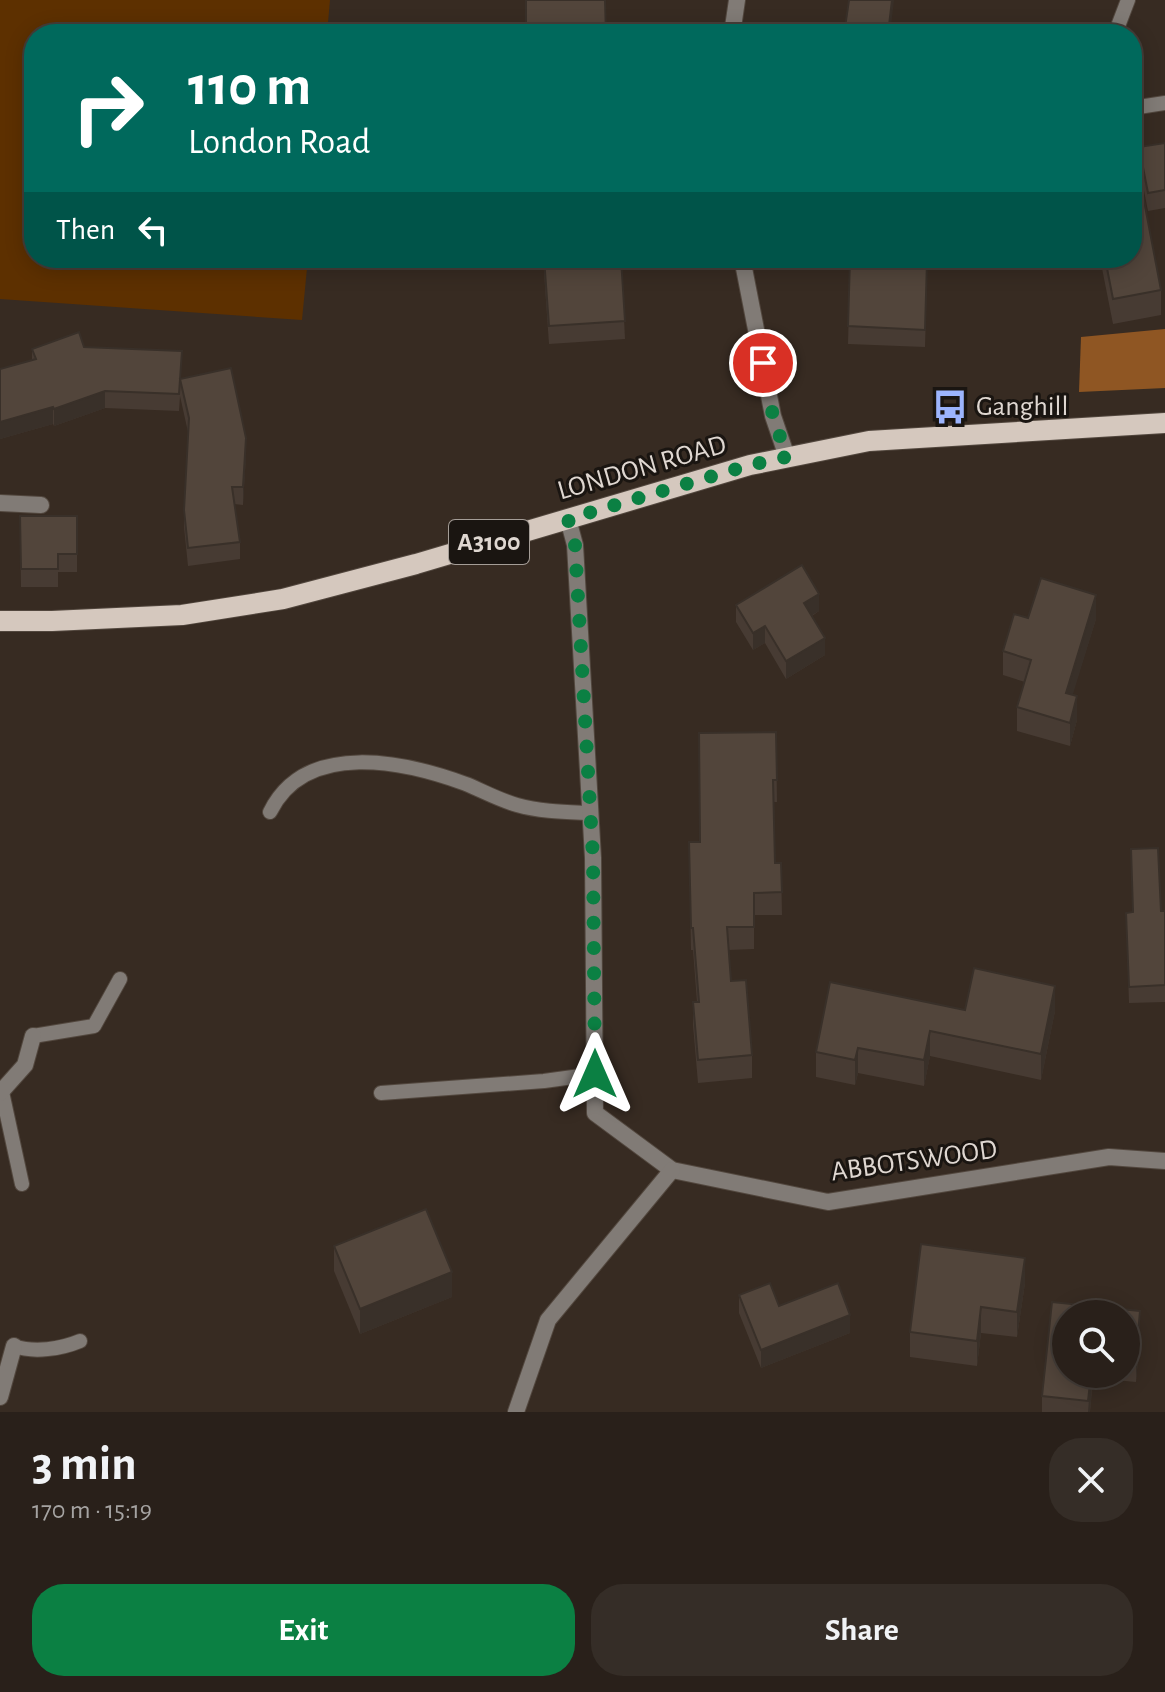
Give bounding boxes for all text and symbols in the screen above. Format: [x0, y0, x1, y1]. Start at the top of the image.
icon: right [56, 56, 160, 160]
text: 110 m [188, 59, 311, 115]
text: London Road [188, 124, 370, 160]
icon: left [131, 208, 175, 252]
text: Then [56, 215, 115, 245]
pin [729, 329, 797, 397]
icon: arrive [741, 341, 785, 385]
bus stop icon: Ganghill [931, 388, 969, 426]
place label: Ganghill [976, 393, 1068, 421]
street label: LONDON ROAD [554, 431, 730, 505]
road number: A3100 [449, 520, 529, 564]
position arrow [553, 1032, 637, 1116]
street label: ABBOTSWOOD [829, 1135, 999, 1187]
map controls [1052, 1300, 1140, 1388]
button: search [1052, 1300, 1140, 1388]
button: close [1049, 1438, 1133, 1522]
text: 3 min [32, 1441, 137, 1489]
text: 170 m · 15:19 [32, 1497, 152, 1523]
button: Exit [32, 1584, 575, 1676]
button: Share [591, 1584, 1133, 1676]

